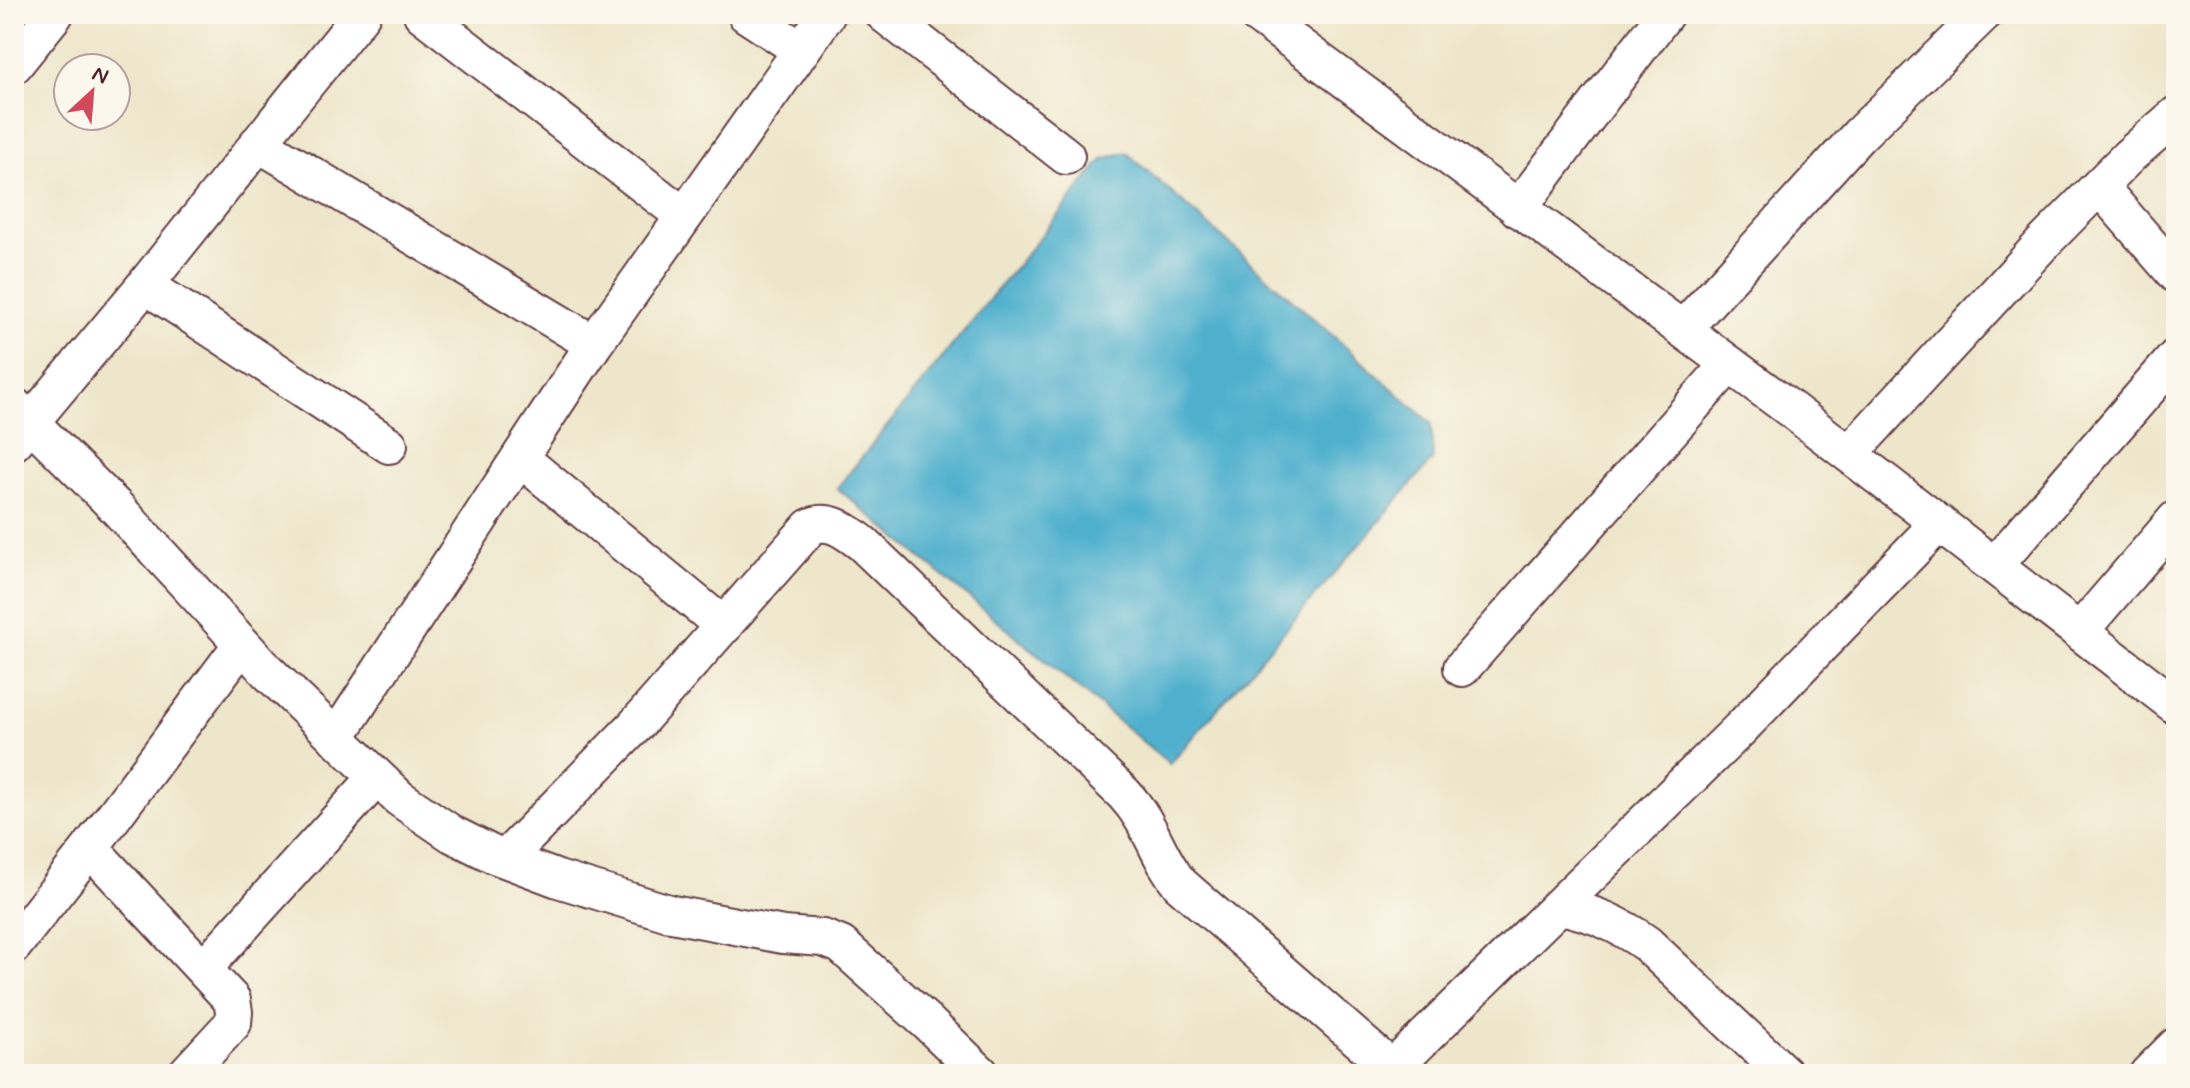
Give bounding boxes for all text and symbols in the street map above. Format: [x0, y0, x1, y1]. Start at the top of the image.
north arrow [52, 52, 132, 132]
text: N [87, 60, 113, 92]

